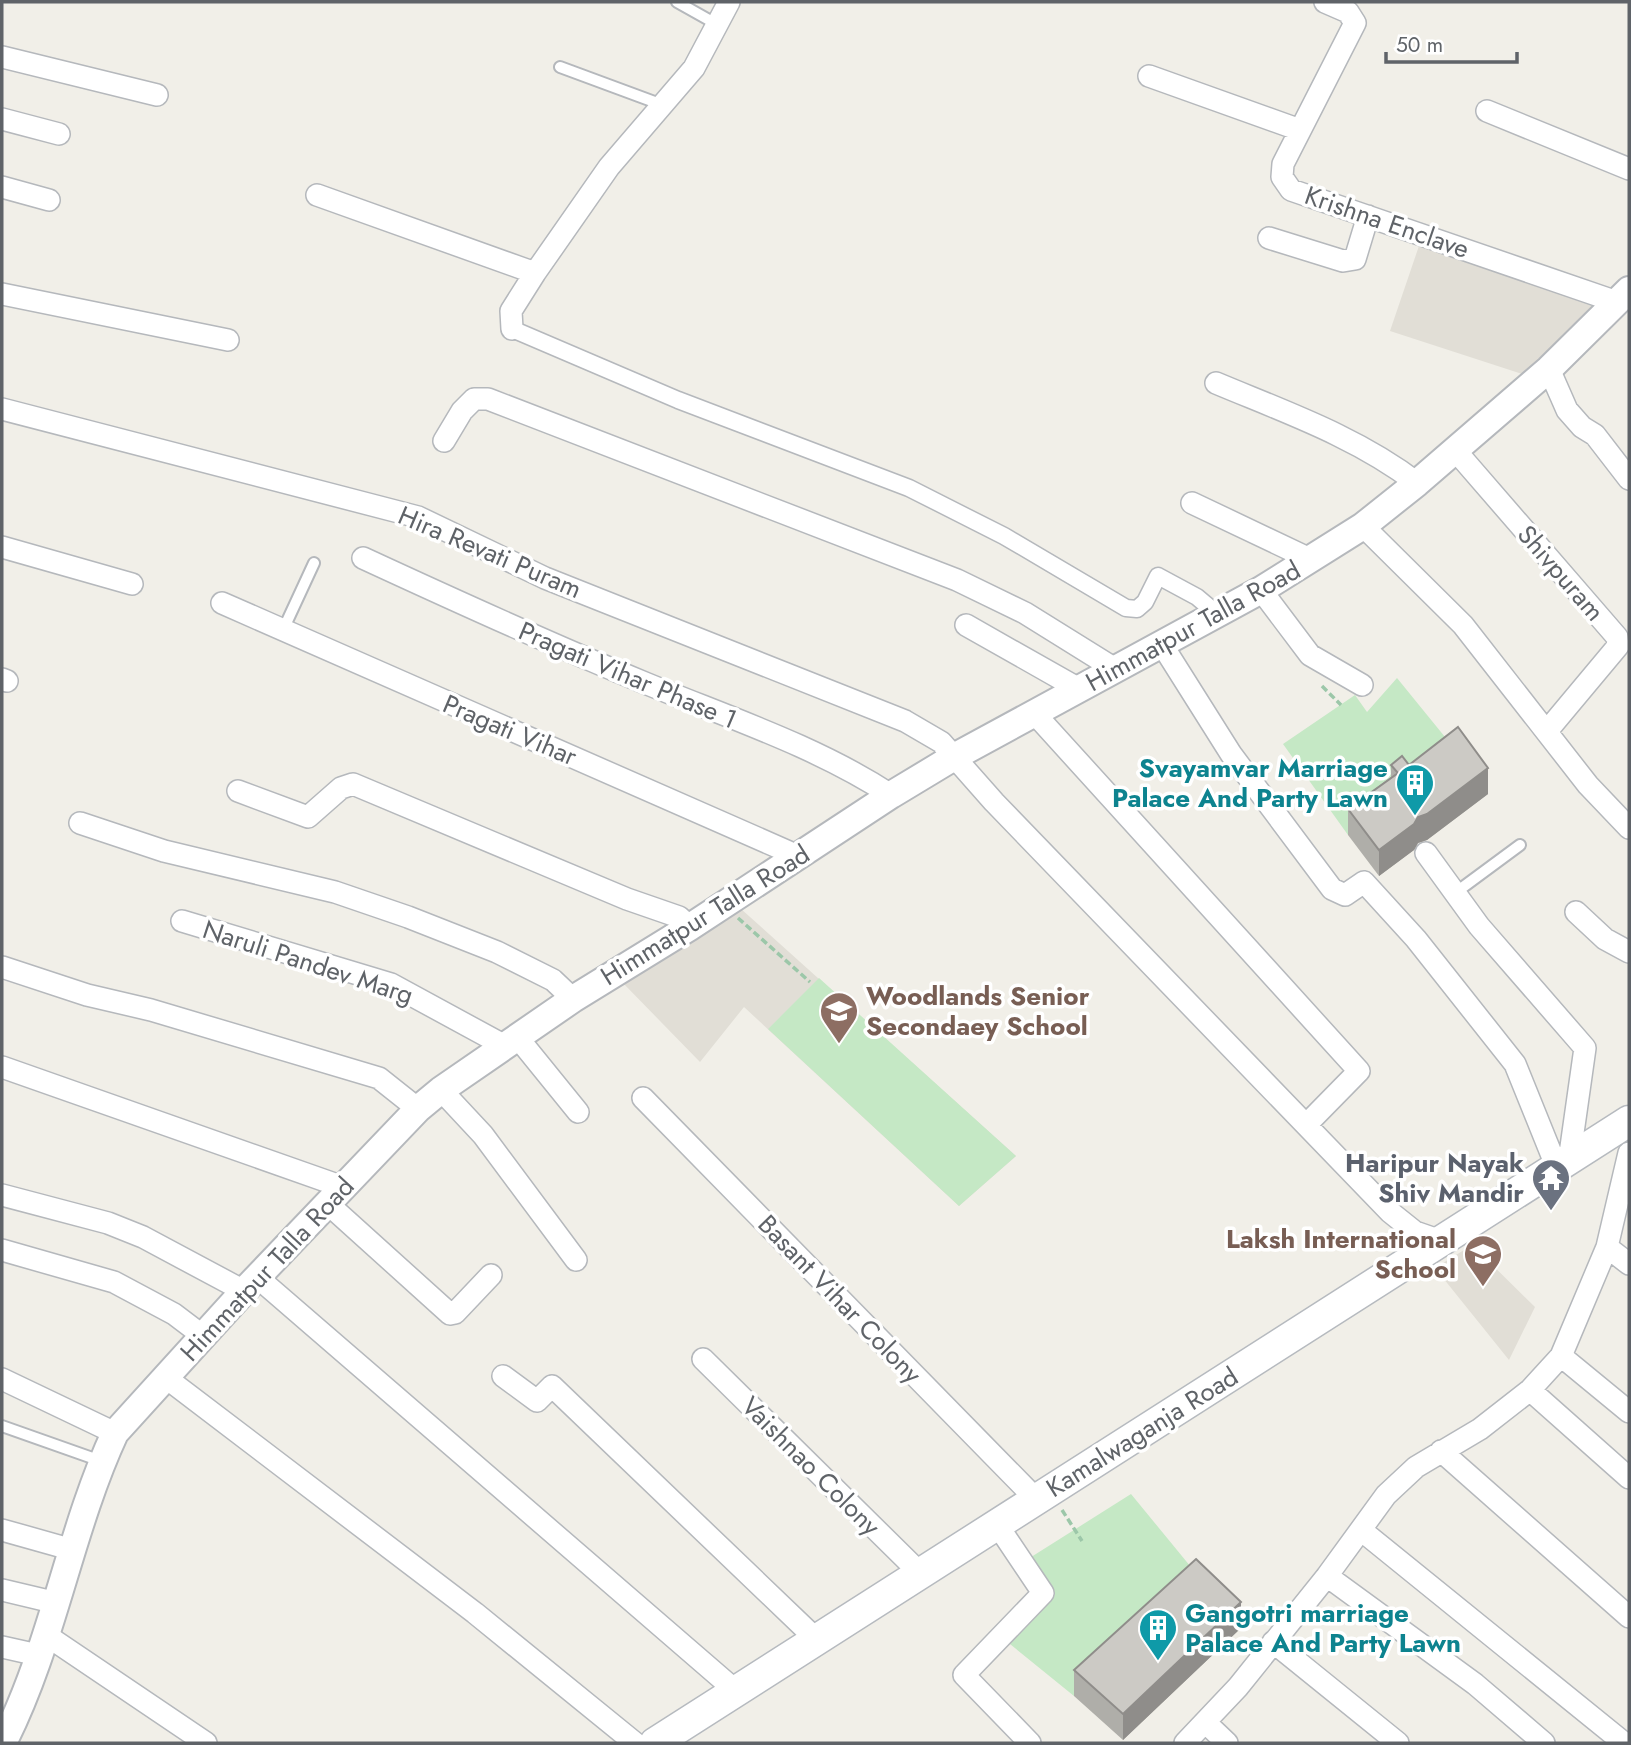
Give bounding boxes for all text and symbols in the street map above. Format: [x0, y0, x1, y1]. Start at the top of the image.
scale bar [1386, 21, 1517, 65]
text: 50 m [1396, 30, 1443, 60]
street label: Krishna Enclave [1300, 176, 1474, 268]
street label: Hira Revati Puram [392, 496, 588, 608]
street label: Shivpuram [1509, 517, 1613, 629]
street label: Himmatpur Talla Road [1079, 551, 1307, 701]
street label: Pragati Vihar Phase 1 [513, 612, 743, 738]
street label: Pragati Vihar [437, 685, 583, 775]
place label: Svayamvar Marriage Palace And Party Lawn [1112, 749, 1388, 817]
building icon: Svayamvar Marriage Palace And Party Lawn [1394, 762, 1436, 817]
street label: Himmatpur Talla Road [593, 835, 817, 995]
street label: Naruli Pandev Marg [198, 910, 418, 1014]
place label: Woodlands Senior Secondaey School [866, 977, 1090, 1045]
school or university icon: Woodlands Senior Secondaey School [818, 990, 860, 1045]
place label: Haripur Nayak Shiv Mandir [1345, 1144, 1524, 1212]
temple icon: Haripur Nayak Shiv Mandir [1530, 1157, 1572, 1212]
street label: Himmatpur Talla Road [171, 1168, 363, 1370]
street label: Basant Vihar Colony [749, 1206, 931, 1392]
place label: Laksh International School [1226, 1220, 1456, 1288]
school or university icon: Laksh International School [1462, 1233, 1504, 1288]
street label: Kamalwaganja Road [1039, 1358, 1245, 1506]
street label: Vaishnao Colony [733, 1388, 890, 1545]
place label: Gangotri marriage Palace And Party Lawn [1185, 1594, 1461, 1662]
building icon: Gangotri marriage Palace And Party Lawn [1137, 1607, 1179, 1662]

